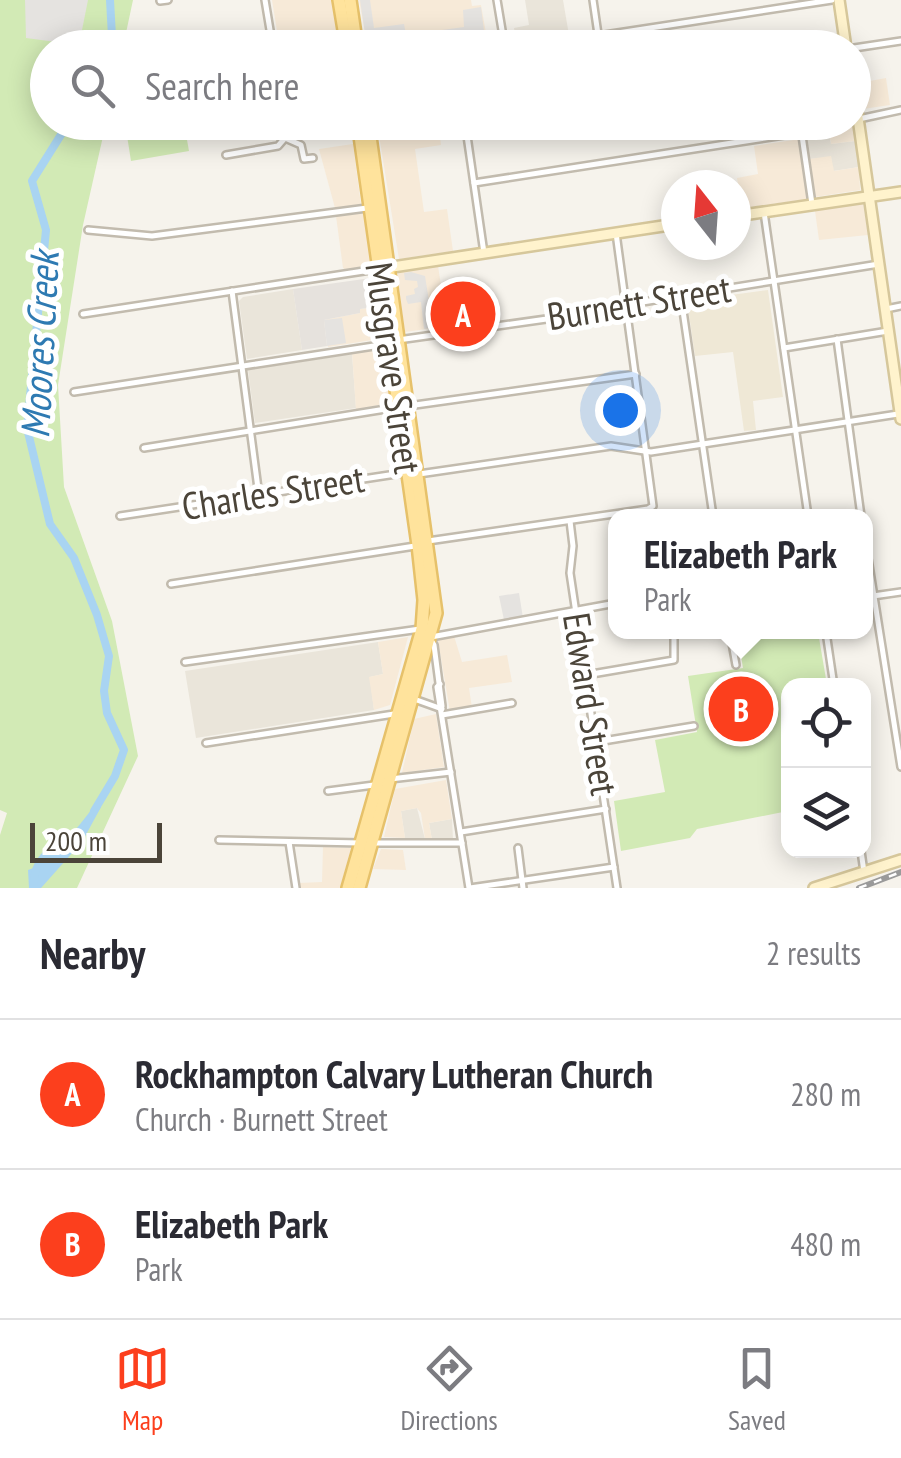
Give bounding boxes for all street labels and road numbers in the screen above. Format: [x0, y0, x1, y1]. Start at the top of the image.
street label: Musgrave Street [355, 259, 434, 477]
street label: Burnett Street [544, 263, 734, 340]
street label: Charles Street [178, 453, 368, 530]
street label: Edward Street [553, 609, 630, 799]

